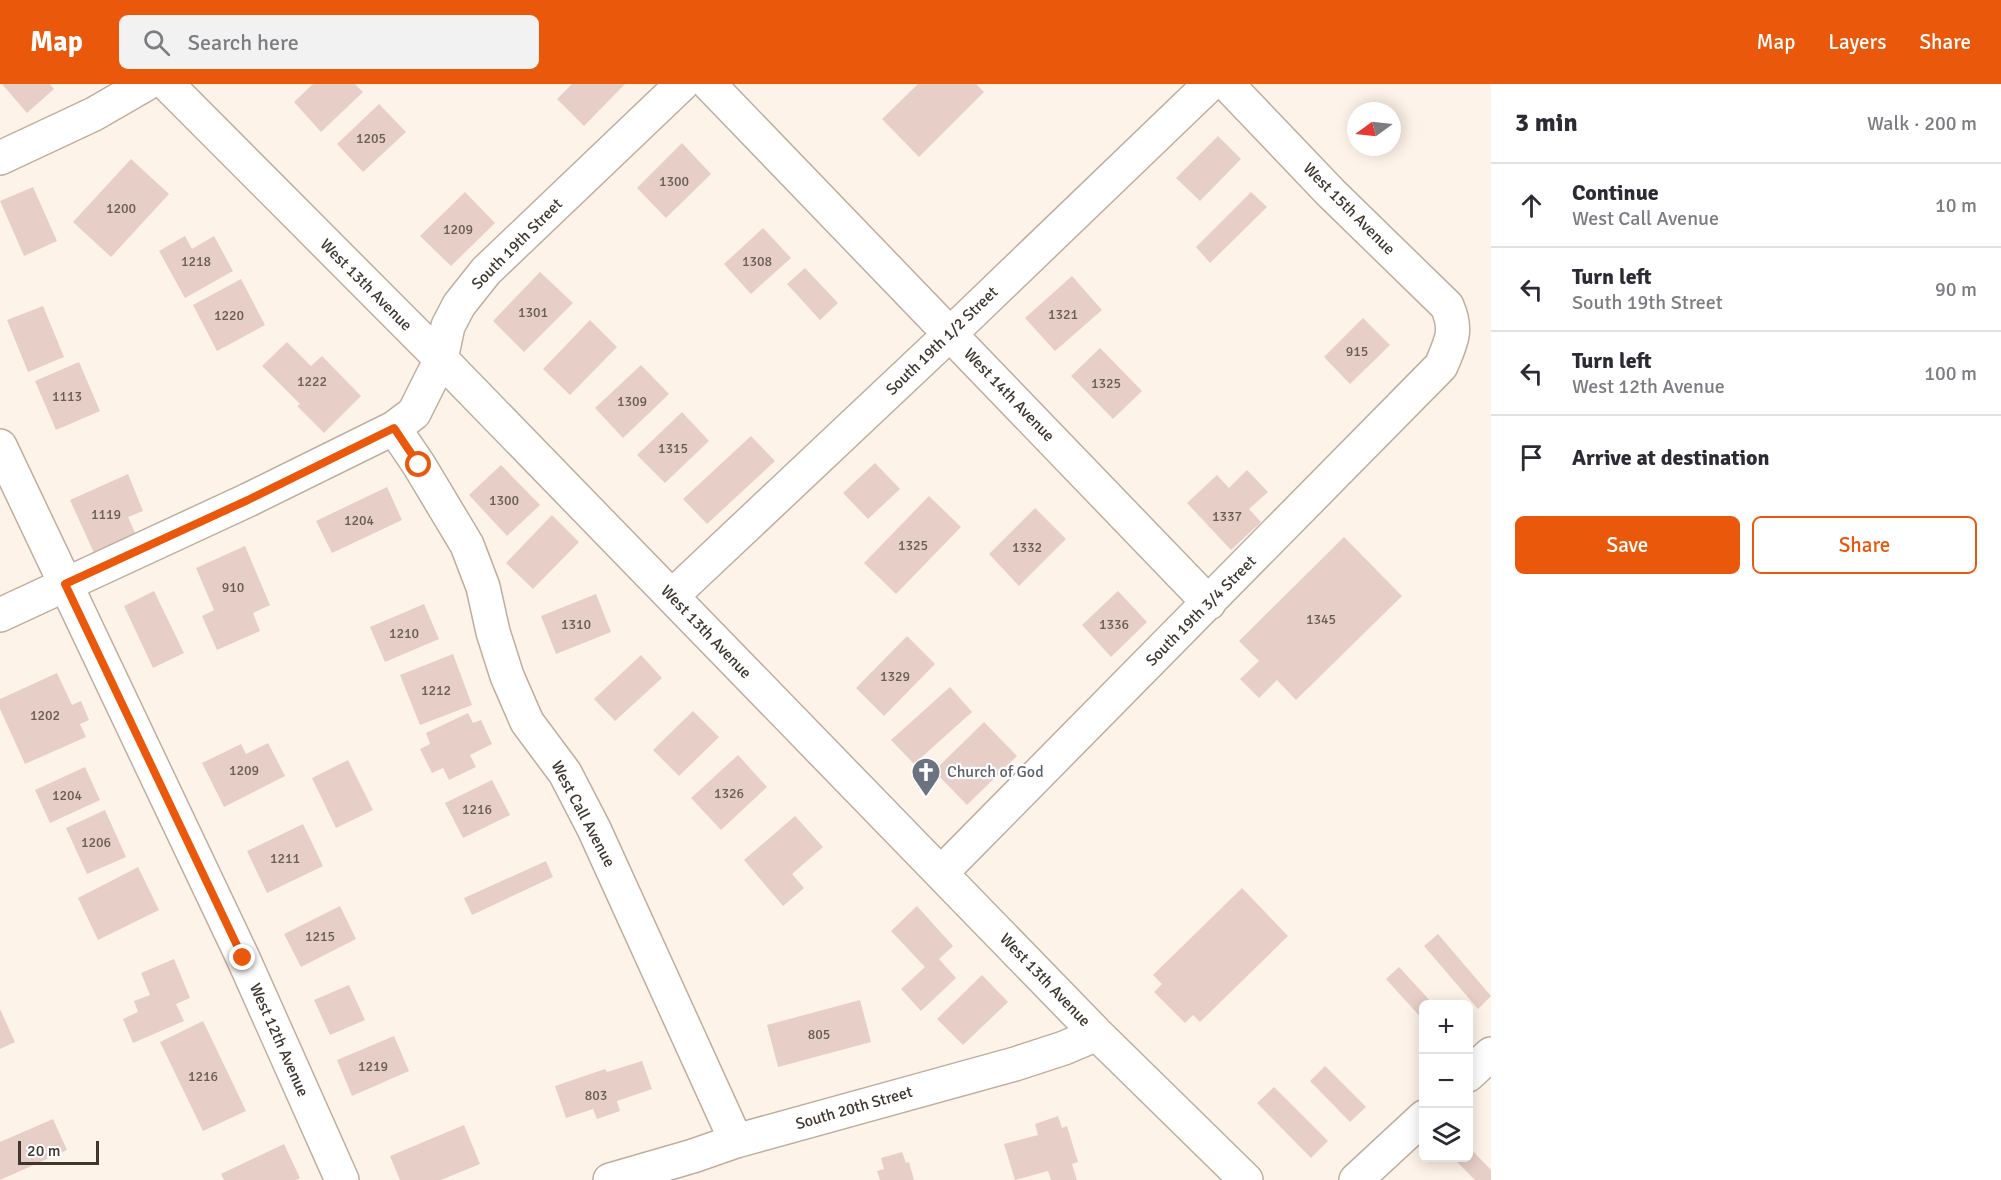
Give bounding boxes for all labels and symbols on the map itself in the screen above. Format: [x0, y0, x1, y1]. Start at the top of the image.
north arrow [1347, 102, 1401, 156]
house number: 1205 [356, 130, 386, 147]
street label: West 15th Avenue [1299, 159, 1399, 259]
house number: 1300 [659, 173, 689, 190]
street label: South 19th Street [467, 194, 567, 294]
house number: 1200 [106, 200, 136, 217]
house number: 1209 [443, 221, 473, 238]
street label: West 13th Avenue [316, 235, 416, 335]
house number: 1218 [181, 253, 211, 270]
house number: 1308 [742, 253, 772, 270]
street label: South 19th 1/2 Street [882, 282, 1003, 400]
house number: 1301 [518, 304, 548, 321]
house number: 1321 [1048, 306, 1078, 323]
house number: 1220 [214, 307, 244, 324]
house number: 915 [1346, 343, 1368, 360]
street label: West 14th Avenue [959, 344, 1059, 446]
house number: 1222 [297, 373, 327, 390]
house number: 1325 [1091, 375, 1121, 392]
house number: 1113 [52, 388, 82, 405]
house number: 1309 [617, 393, 647, 410]
house number: 1315 [658, 440, 688, 457]
route start [405, 451, 431, 477]
house number: 1300 [489, 492, 519, 509]
house number: 1119 [91, 506, 121, 523]
house number: 1337 [1212, 508, 1242, 525]
house number: 1204 [344, 512, 375, 529]
house number: 1325 [898, 537, 928, 554]
house number: 1332 [1012, 539, 1042, 556]
street label: South 19th 3/4 Street [1142, 551, 1261, 670]
house number: 910 [222, 579, 244, 596]
street label: West 13th Avenue [656, 581, 756, 683]
house number: 1345 [1306, 611, 1336, 628]
house number: 1310 [561, 616, 591, 633]
house number: 1336 [1099, 616, 1129, 633]
house number: 1210 [389, 625, 419, 642]
house number: 1329 [880, 668, 910, 685]
house number: 1212 [421, 682, 451, 699]
house number: 1202 [30, 707, 60, 724]
church icon: Church of God [910, 756, 942, 798]
street label: West Call Avenue [547, 757, 619, 871]
house number: 1209 [229, 762, 259, 779]
place label: Church of God [947, 762, 1044, 782]
house number: 1326 [714, 785, 744, 802]
house number: 1204 [52, 787, 83, 804]
house number: 1216 [462, 801, 492, 818]
house number: 1206 [81, 834, 111, 851]
house number: 1211 [270, 850, 300, 867]
house number: 1215 [305, 928, 335, 945]
street label: West 13th Avenue [995, 929, 1095, 1031]
route end [229, 944, 255, 970]
street label: West 12th Avenue [245, 980, 313, 1100]
house number: 805 [808, 1026, 830, 1043]
house number: 1219 [358, 1058, 388, 1075]
house number: 1216 [188, 1068, 218, 1085]
street label: South 20th Street [793, 1082, 915, 1134]
house number: 803 [585, 1087, 607, 1104]
scale bar [18, 1138, 99, 1166]

